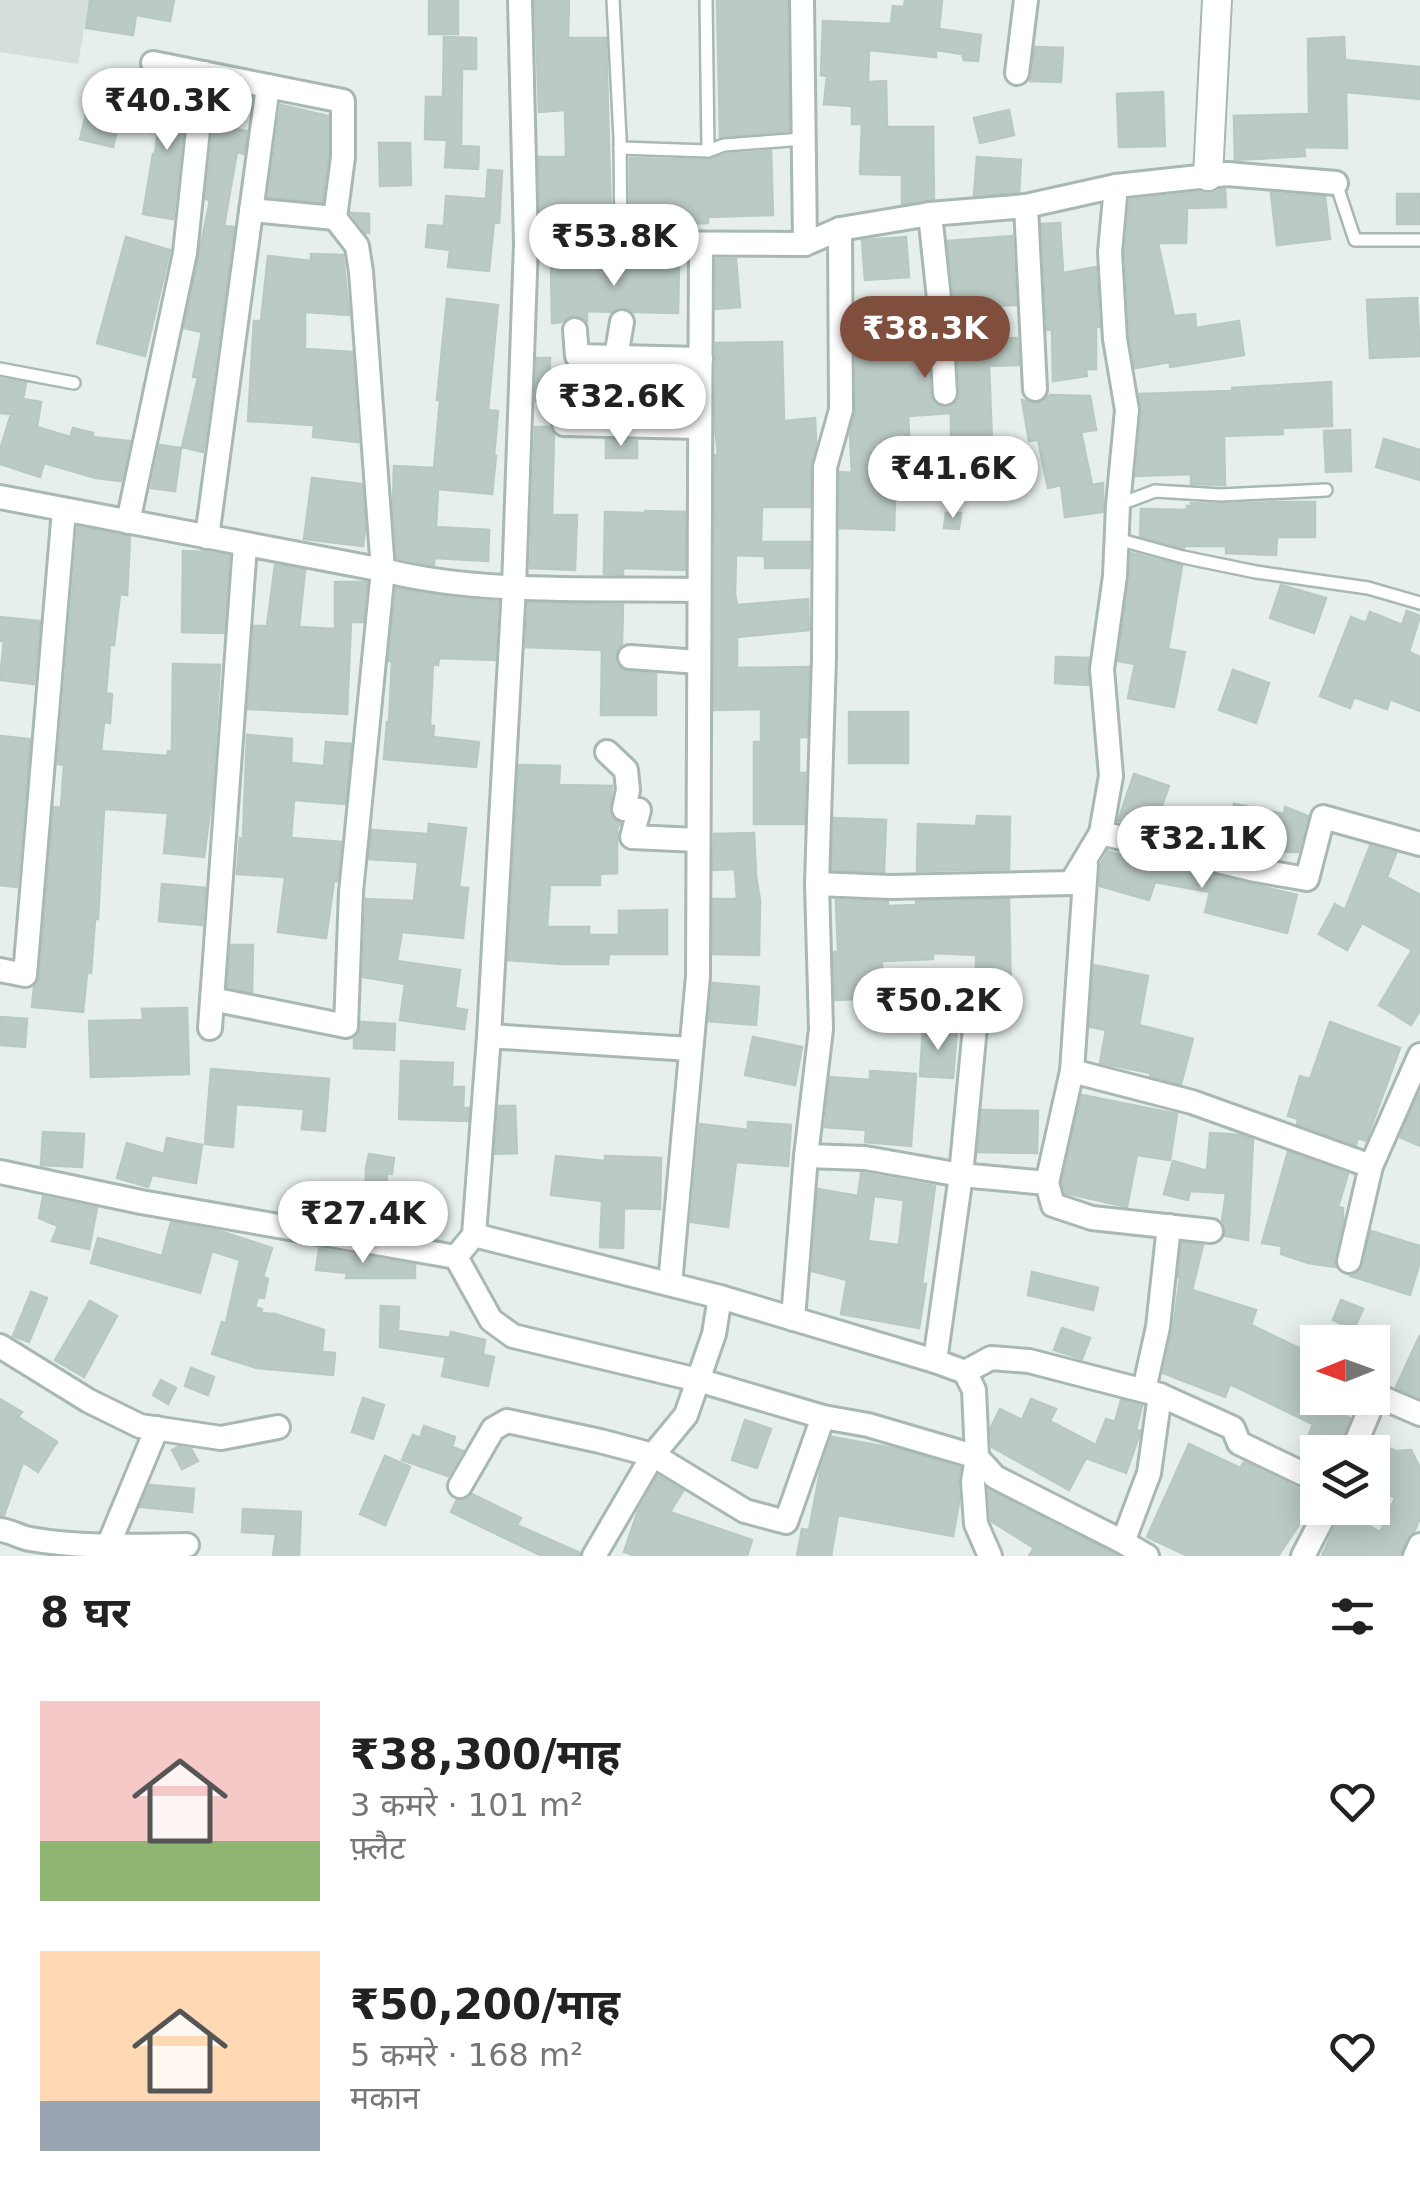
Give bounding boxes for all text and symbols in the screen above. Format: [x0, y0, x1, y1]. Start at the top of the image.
pin: ₹40.3K [86, 68, 248, 153]
text: ₹40.3K [104, 81, 230, 119]
pin: ₹53.8K [533, 204, 695, 289]
text: ₹53.8K [551, 217, 677, 255]
pin: ₹38.3K [844, 296, 1006, 381]
text: ₹38.3K [862, 309, 988, 347]
pin: ₹32.6K [540, 364, 702, 449]
text: ₹32.6K [558, 377, 684, 415]
pin: ₹41.6K [872, 436, 1034, 521]
text: ₹41.6K [890, 449, 1016, 487]
pin: ₹32.1K [1121, 806, 1283, 891]
text: ₹32.1K [1139, 819, 1265, 857]
pin: ₹50.2K [857, 968, 1019, 1053]
text: ₹50.2K [875, 981, 1001, 1019]
pin: ₹27.4K [282, 1181, 444, 1266]
text: ₹27.4K [300, 1194, 426, 1232]
north arrow [1300, 1325, 1390, 1415]
map controls [1300, 1325, 1390, 1525]
button: layers [1300, 1435, 1390, 1525]
text: 8 घर [40, 1588, 130, 1637]
icon: filters [1325, 1589, 1380, 1644]
text: ₹38,300/माह [350, 1730, 620, 1779]
icon: home [120, 1741, 240, 1861]
icon: heart [1325, 1774, 1380, 1829]
text: 3 कमरे · 101 m² [350, 1786, 583, 1824]
text: फ़्लैट [350, 1829, 405, 1867]
text: ₹50,200/माह [350, 1980, 620, 2029]
icon: home [120, 1991, 240, 2111]
icon: heart [1325, 2024, 1380, 2079]
text: 5 कमरे · 168 m² [350, 2036, 583, 2074]
text: मकान [350, 2079, 420, 2117]

